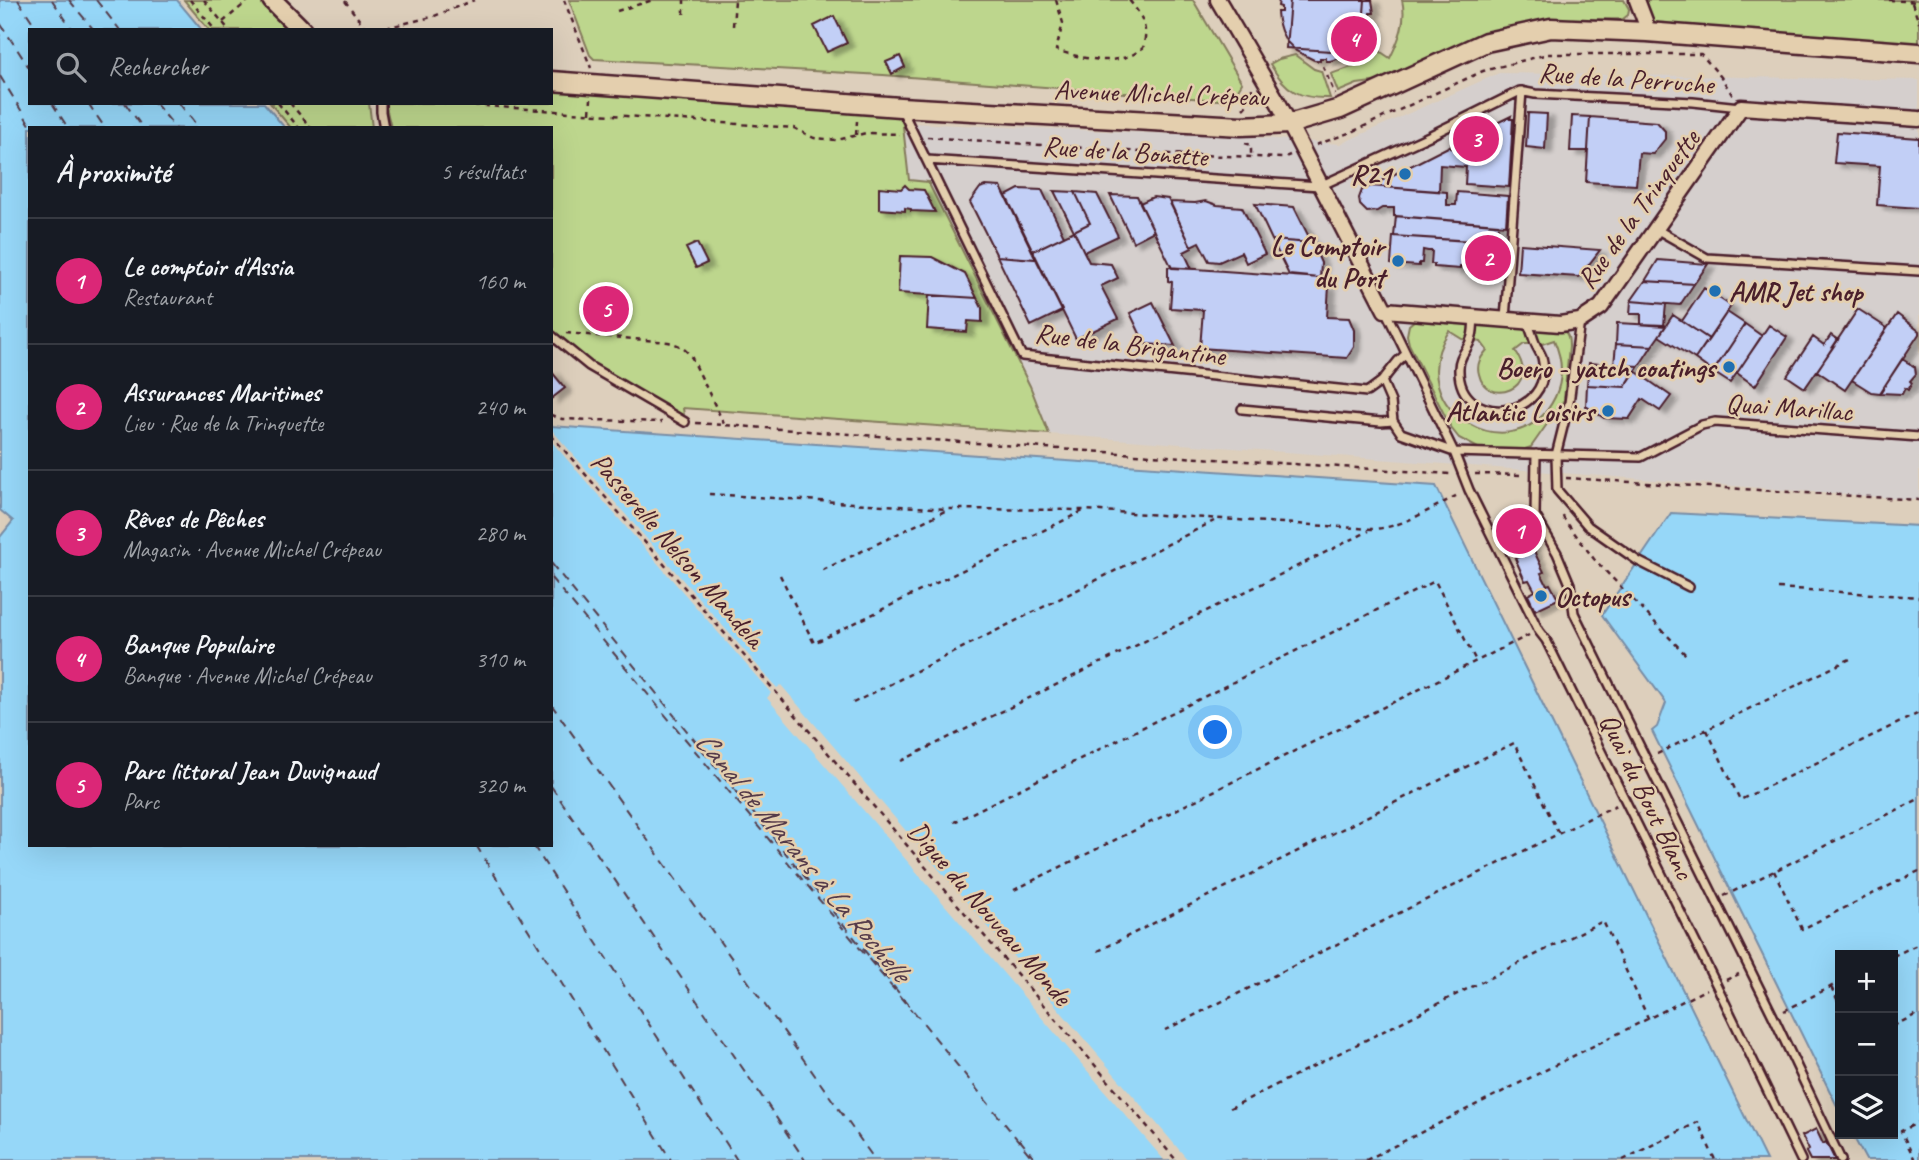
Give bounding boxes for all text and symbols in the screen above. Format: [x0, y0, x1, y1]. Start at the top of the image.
pin: 4 [1331, 13, 1377, 65]
search box [28, 28, 553, 105]
icon: search [52, 48, 90, 86]
text: Rechercher [108, 50, 208, 83]
street label: Rue de la Perruche [1537, 54, 1717, 102]
street label: Avenue Michel Crépeau [1053, 72, 1270, 114]
pin: 3 [1453, 113, 1499, 165]
street label: Rue de la Trinquette [1569, 121, 1709, 295]
street label: Rue de la Bonette [1042, 128, 1210, 174]
text: À proximité [56, 153, 170, 191]
text: 5 résultats [441, 157, 525, 186]
place label: R21 [1351, 157, 1394, 192]
marker: R21 [1397, 166, 1413, 182]
place label: Le Comptoir du Port [1271, 228, 1389, 295]
pin: 2 [1465, 232, 1511, 284]
text: Le comptoir d'Assia [123, 250, 293, 283]
marker: Le Comptoir du Port [1390, 253, 1406, 269]
text: 1 [74, 267, 84, 296]
text: 160 m [476, 267, 525, 296]
place label: AMR Jet shop [1729, 274, 1865, 309]
text: Restaurant [123, 283, 212, 312]
pin: 5 [583, 283, 629, 335]
marker: AMR Jet shop [1707, 283, 1723, 299]
street label: Rue de la Brigantine [1033, 315, 1229, 373]
place label: Boero - yatch coatings [1497, 350, 1718, 385]
marker: Boero - yatch coatings [1721, 359, 1737, 375]
text: Assurances Maritimes [123, 376, 321, 409]
street label: Quai Marillac [1725, 385, 1855, 429]
text: 2 [74, 393, 84, 422]
text: 240 m [476, 393, 525, 422]
place label: Atlantic Loisirs [1446, 394, 1597, 429]
marker: Atlantic Loisirs [1600, 403, 1616, 419]
text: Lieu · Rue de la Trinquette [123, 409, 323, 438]
street label: Passerelle Nelson Mandela [584, 445, 774, 657]
text: Rêves de Pêches [123, 502, 264, 535]
pin: 1 [1496, 505, 1542, 557]
text: 3 [74, 519, 84, 548]
text: 280 m [476, 519, 525, 548]
text: Magasin · Avenue Michel Crépeau [123, 535, 381, 564]
place label: Octopus [1555, 579, 1633, 614]
marker: Octopus [1533, 588, 1549, 604]
text: Banque Populaire [123, 628, 273, 661]
text: 4 [74, 645, 84, 674]
text: 310 m [476, 645, 525, 674]
text: Banque · Avenue Michel Crépeau [123, 661, 372, 690]
street label: Quai du Bout Blanc [1592, 707, 1703, 886]
your location [1198, 715, 1232, 749]
water label: Canal de Marans à La Rochelle [687, 723, 922, 992]
text: Parc littoral Jean Duvignaud [123, 754, 376, 787]
text: 5 [74, 771, 84, 800]
text: 320 m [476, 771, 525, 800]
text: Parc [123, 787, 159, 816]
street label: Digue du Nouveau Monde [900, 814, 1081, 1014]
map controls [1835, 950, 1898, 1139]
button: + [1835, 950, 1898, 1013]
button: − [1835, 1013, 1898, 1076]
button: layers [1835, 1076, 1898, 1139]

